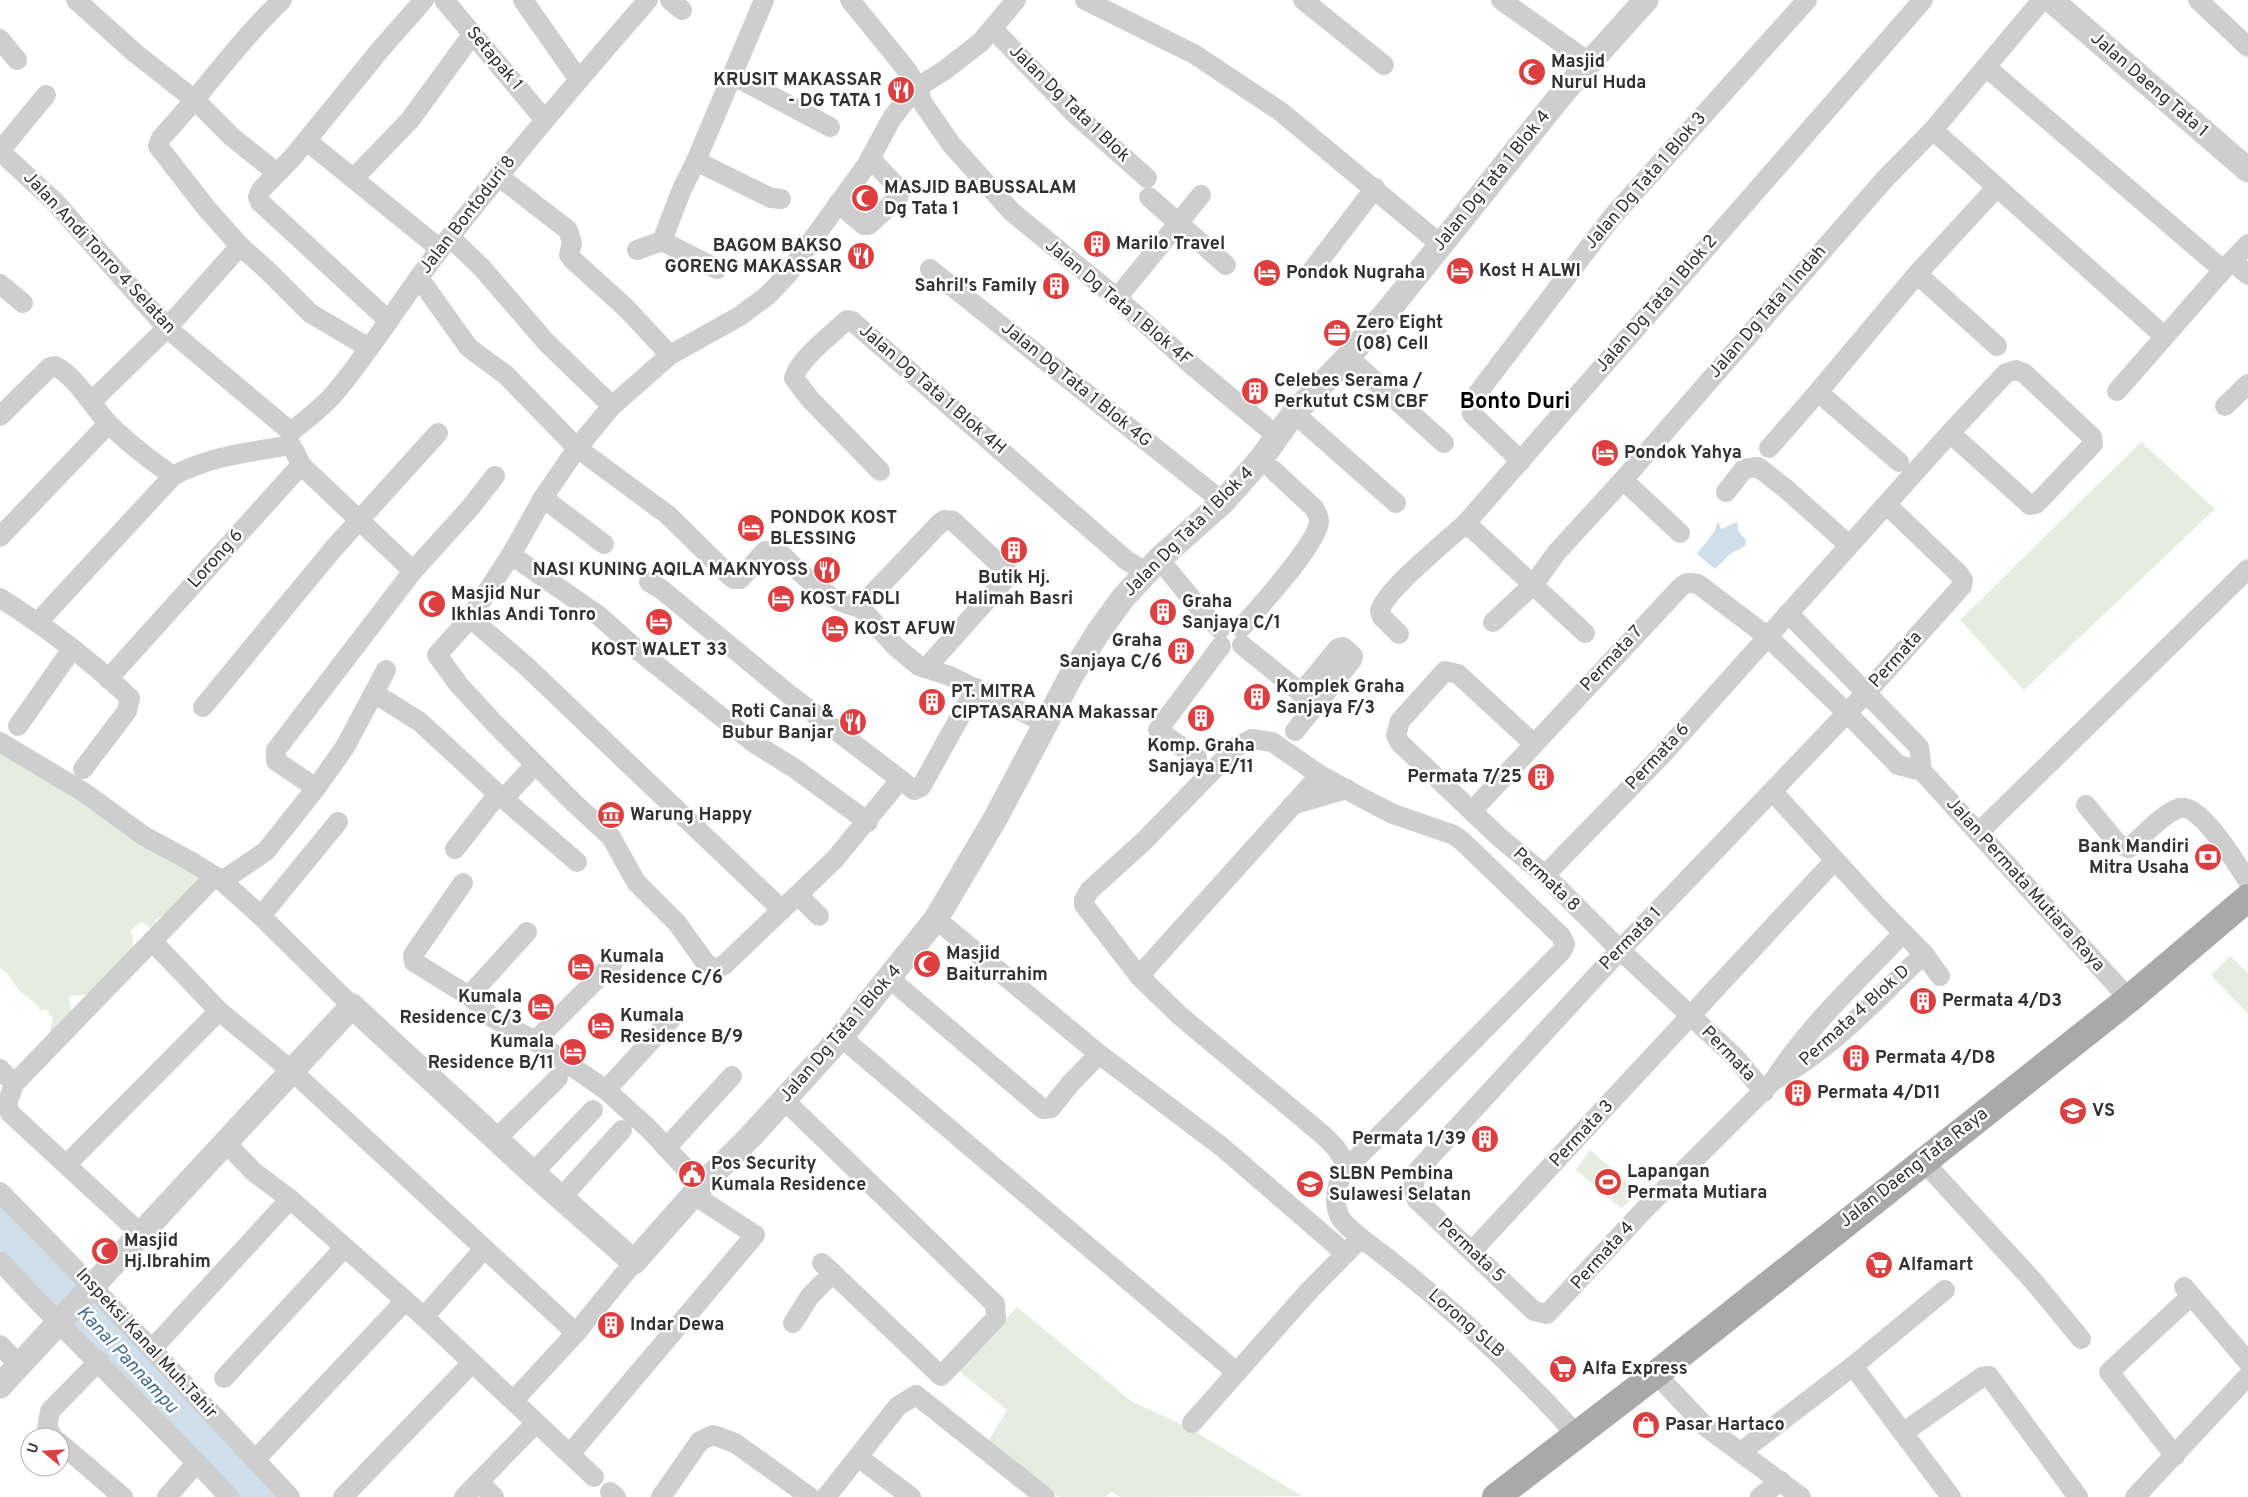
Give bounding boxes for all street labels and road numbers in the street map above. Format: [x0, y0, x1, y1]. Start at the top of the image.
street label: Setapak 1 [461, 22, 527, 96]
street label: Jalan Daeng Tata 1 [2085, 27, 2213, 143]
street label: Jalan Dg Tata 1 Blok [1004, 40, 1134, 168]
street label: Jalan Dg Tata 1 Blok 4 [1428, 106, 1556, 256]
street label: Jalan Dg Tata 1 Blok 3 [1580, 107, 1712, 255]
street label: Jalan Bontoduri 8 [415, 151, 521, 279]
street label: Jalan Andi Tonro 4 Selatan [18, 167, 180, 339]
street label: Jalan Dg Tata 1 Blok 2 [1591, 230, 1723, 378]
street label: Jalan Dg Tata 1 Blok 4F [1040, 235, 1196, 371]
street label: Jalan Dg Tata 1 Indah [1704, 241, 1832, 383]
street label: Jalan Dg Tata 1 Blok 4G [996, 317, 1156, 453]
street label: Jalan Dg Tata 1 Blok 4H [854, 320, 1010, 460]
street label: Jalan Dg Tata 1 Blok 4 [1119, 462, 1259, 602]
street label: Lorong 6 [183, 525, 249, 593]
street label: Permata 7 [1576, 621, 1648, 697]
street label: Permata [1864, 627, 1928, 693]
street label: Permata 6 [1621, 719, 1695, 795]
street label: Jalan Permata Mutiara Raya [1941, 793, 2109, 977]
street label: Permata 8 [1507, 843, 1585, 917]
street label: Permata 1 [1595, 902, 1667, 976]
street label: Jalan Dg Tata 1 Blok 4 [775, 960, 907, 1108]
street label: Permata 4 Blok D [1795, 960, 1915, 1072]
street label: Permata [1696, 1021, 1760, 1087]
street label: Permata 3 [1545, 1095, 1619, 1173]
street label: Jalan Daeng Tata Raya [1835, 1103, 1993, 1233]
street label: Permata 5 [1432, 1214, 1510, 1288]
street label: Permata 4 [1566, 1217, 1640, 1295]
street label: Inspeksi Kanal Muh.Tahir [70, 1264, 222, 1424]
street label: Lorong SLB [1423, 1285, 1509, 1363]

